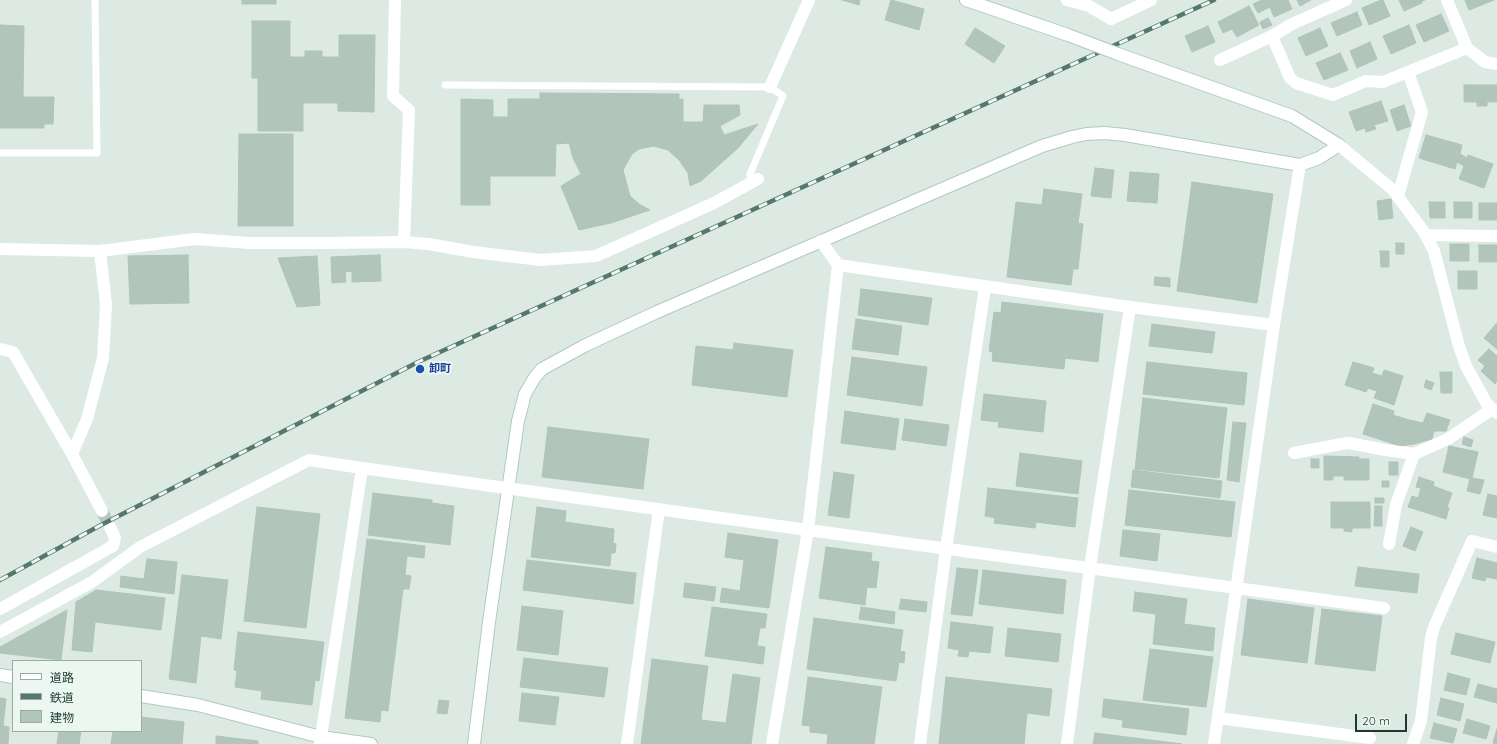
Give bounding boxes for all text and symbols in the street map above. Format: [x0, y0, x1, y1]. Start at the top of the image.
place label: 卸町 [429, 362, 451, 376]
marker: 卸町 [414, 363, 426, 375]
legend [12, 660, 142, 732]
text: 道路 [50, 670, 74, 685]
text: 鉄道 [50, 690, 74, 705]
scale bar [1357, 706, 1409, 732]
text: 建物 [50, 710, 74, 725]
text: 20 m [1362, 713, 1390, 728]

